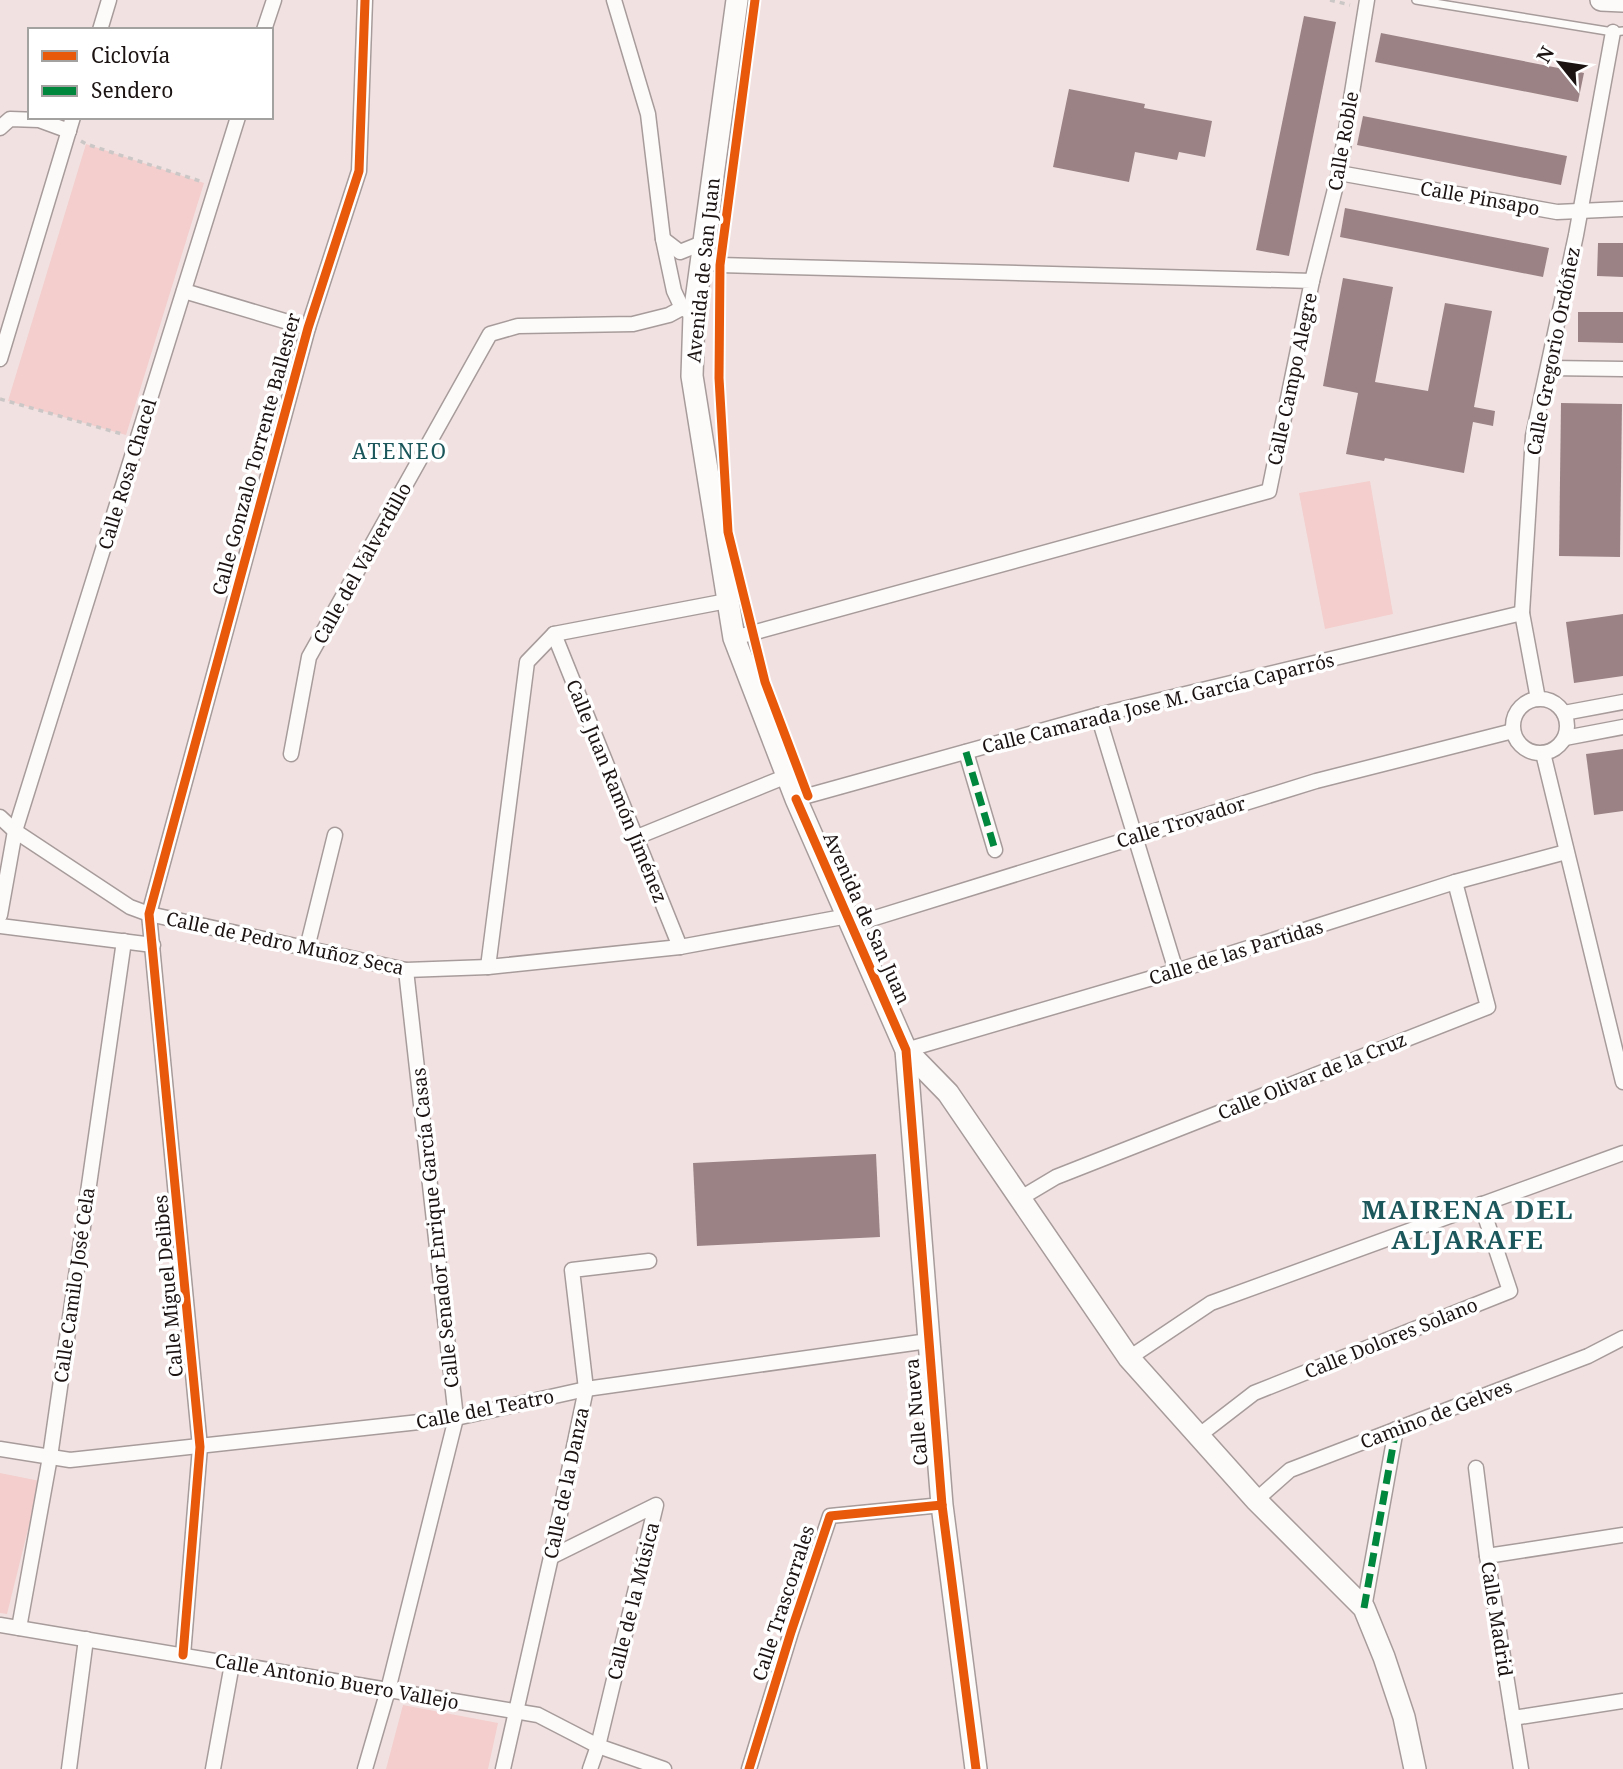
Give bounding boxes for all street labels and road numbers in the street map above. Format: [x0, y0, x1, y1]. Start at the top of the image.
street label: Calle Roble [1321, 89, 1365, 193]
street label: Calle Pinsapo [1418, 175, 1542, 221]
street label: Avenida de San Juan [680, 176, 726, 364]
street label: Calle Gregorio Ordóñez [1520, 245, 1586, 457]
street label: Calle Campo Alegre [1261, 290, 1323, 468]
street label: Calle Gonzalo Torrente Ballester [206, 310, 306, 598]
street label: Calle Rosa Chacel [92, 395, 162, 553]
street label: Calle del Valverdillo [307, 478, 417, 648]
street label: Calle Camarada Jose M. García Caparrós [979, 647, 1337, 759]
street label: Calle Juan Ramón Jiménez [560, 676, 674, 906]
street label: Calle Trovador [1113, 790, 1249, 854]
street label: Avenida de San Juan [817, 828, 917, 1008]
street label: Calle de Pedro Muñoz Seca [164, 905, 406, 981]
street label: Calle de las Partidas [1146, 913, 1326, 991]
street label: Calle Olivar de la Cruz [1214, 1026, 1410, 1126]
street label: Calle Senador Enrique García Casas [405, 1067, 465, 1389]
street label: Calle Camilo José Cela [47, 1186, 101, 1384]
street label: Calle Miguel Delibes [147, 1194, 189, 1378]
street label: Calle Dolores Solano [1301, 1291, 1481, 1385]
street label: Calle Nueva [898, 1357, 934, 1467]
street label: Camino de Gelves [1356, 1373, 1516, 1455]
street label: Calle del Teatro [414, 1383, 556, 1435]
street label: Calle de la Danza [537, 1405, 595, 1561]
street label: Calle de la Música [601, 1519, 665, 1683]
street label: Calle Trascorrales [746, 1522, 820, 1684]
street label: Calle Madrid [1475, 1560, 1519, 1679]
street label: Calle Antonio Buero Vallejo [213, 1647, 461, 1715]

